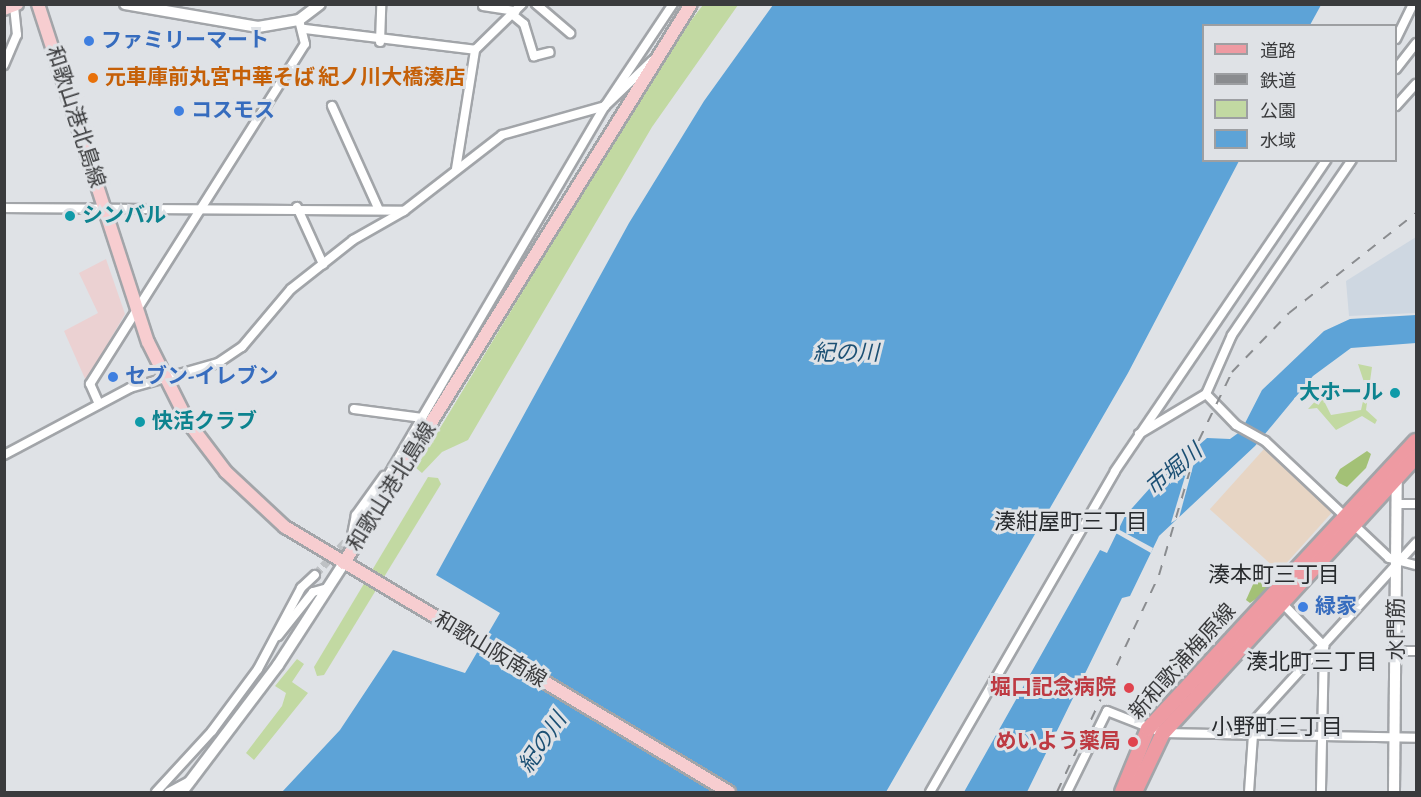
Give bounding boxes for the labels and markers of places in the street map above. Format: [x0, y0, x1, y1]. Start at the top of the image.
place label: ファミリーマート [101, 28, 269, 54]
marker: ファミリーマート [82, 34, 96, 48]
place label: 元車庫前丸宮中華そば 紀ノ川大橋湊店 [105, 65, 465, 91]
marker: 元車庫前丸宮中華そば 紀ノ川大橋湊店 [86, 71, 100, 85]
place label: コスモス [191, 98, 275, 124]
marker: コスモス [172, 104, 186, 118]
place label: シンバル [82, 203, 166, 229]
marker: シンバル [63, 209, 77, 223]
place label: セブン-イレブン [125, 364, 278, 390]
marker: セブン-イレブン [106, 370, 120, 384]
place label: 大ホール [1299, 380, 1383, 406]
marker: 大ホール [1388, 386, 1402, 400]
place label: 快活クラブ [152, 409, 257, 435]
marker: 快活クラブ [133, 415, 147, 429]
place label: 緑家 [1315, 594, 1357, 620]
marker: 緑家 [1296, 600, 1310, 614]
place label: 堀口記念病院 [990, 675, 1116, 701]
marker: 堀口記念病院 [1120, 679, 1138, 697]
place label: めいよう薬局 [995, 729, 1121, 755]
marker: めいよう薬局 [1126, 735, 1140, 749]

